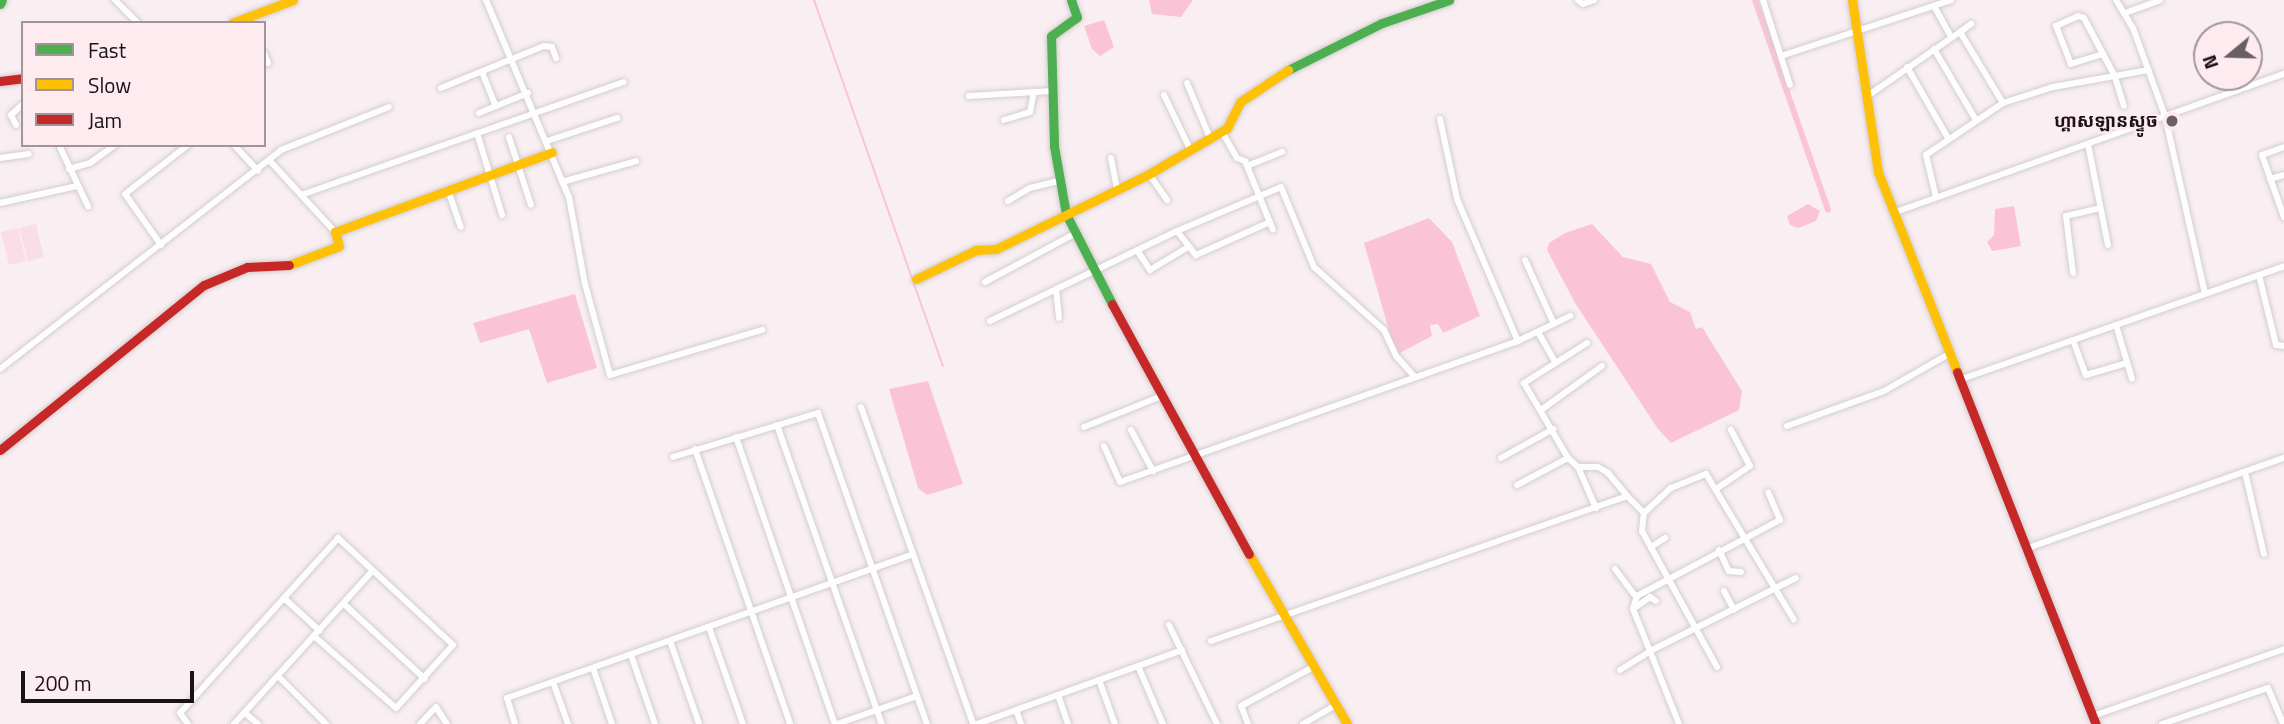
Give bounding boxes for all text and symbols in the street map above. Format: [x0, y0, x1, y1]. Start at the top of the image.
legend [21, 21, 266, 147]
north arrow [2193, 21, 2263, 91]
text: Fast [88, 34, 126, 66]
text: N [2194, 51, 2225, 73]
text: Slow [88, 69, 131, 101]
text: Jam [88, 104, 122, 136]
place label: ហ្គាសឡានស្ទូច [2054, 110, 2158, 132]
marker: ហ្គាសឡានស្ទូច [2164, 113, 2180, 129]
scale bar [24, 658, 198, 702]
text: 200 m [34, 667, 91, 699]

